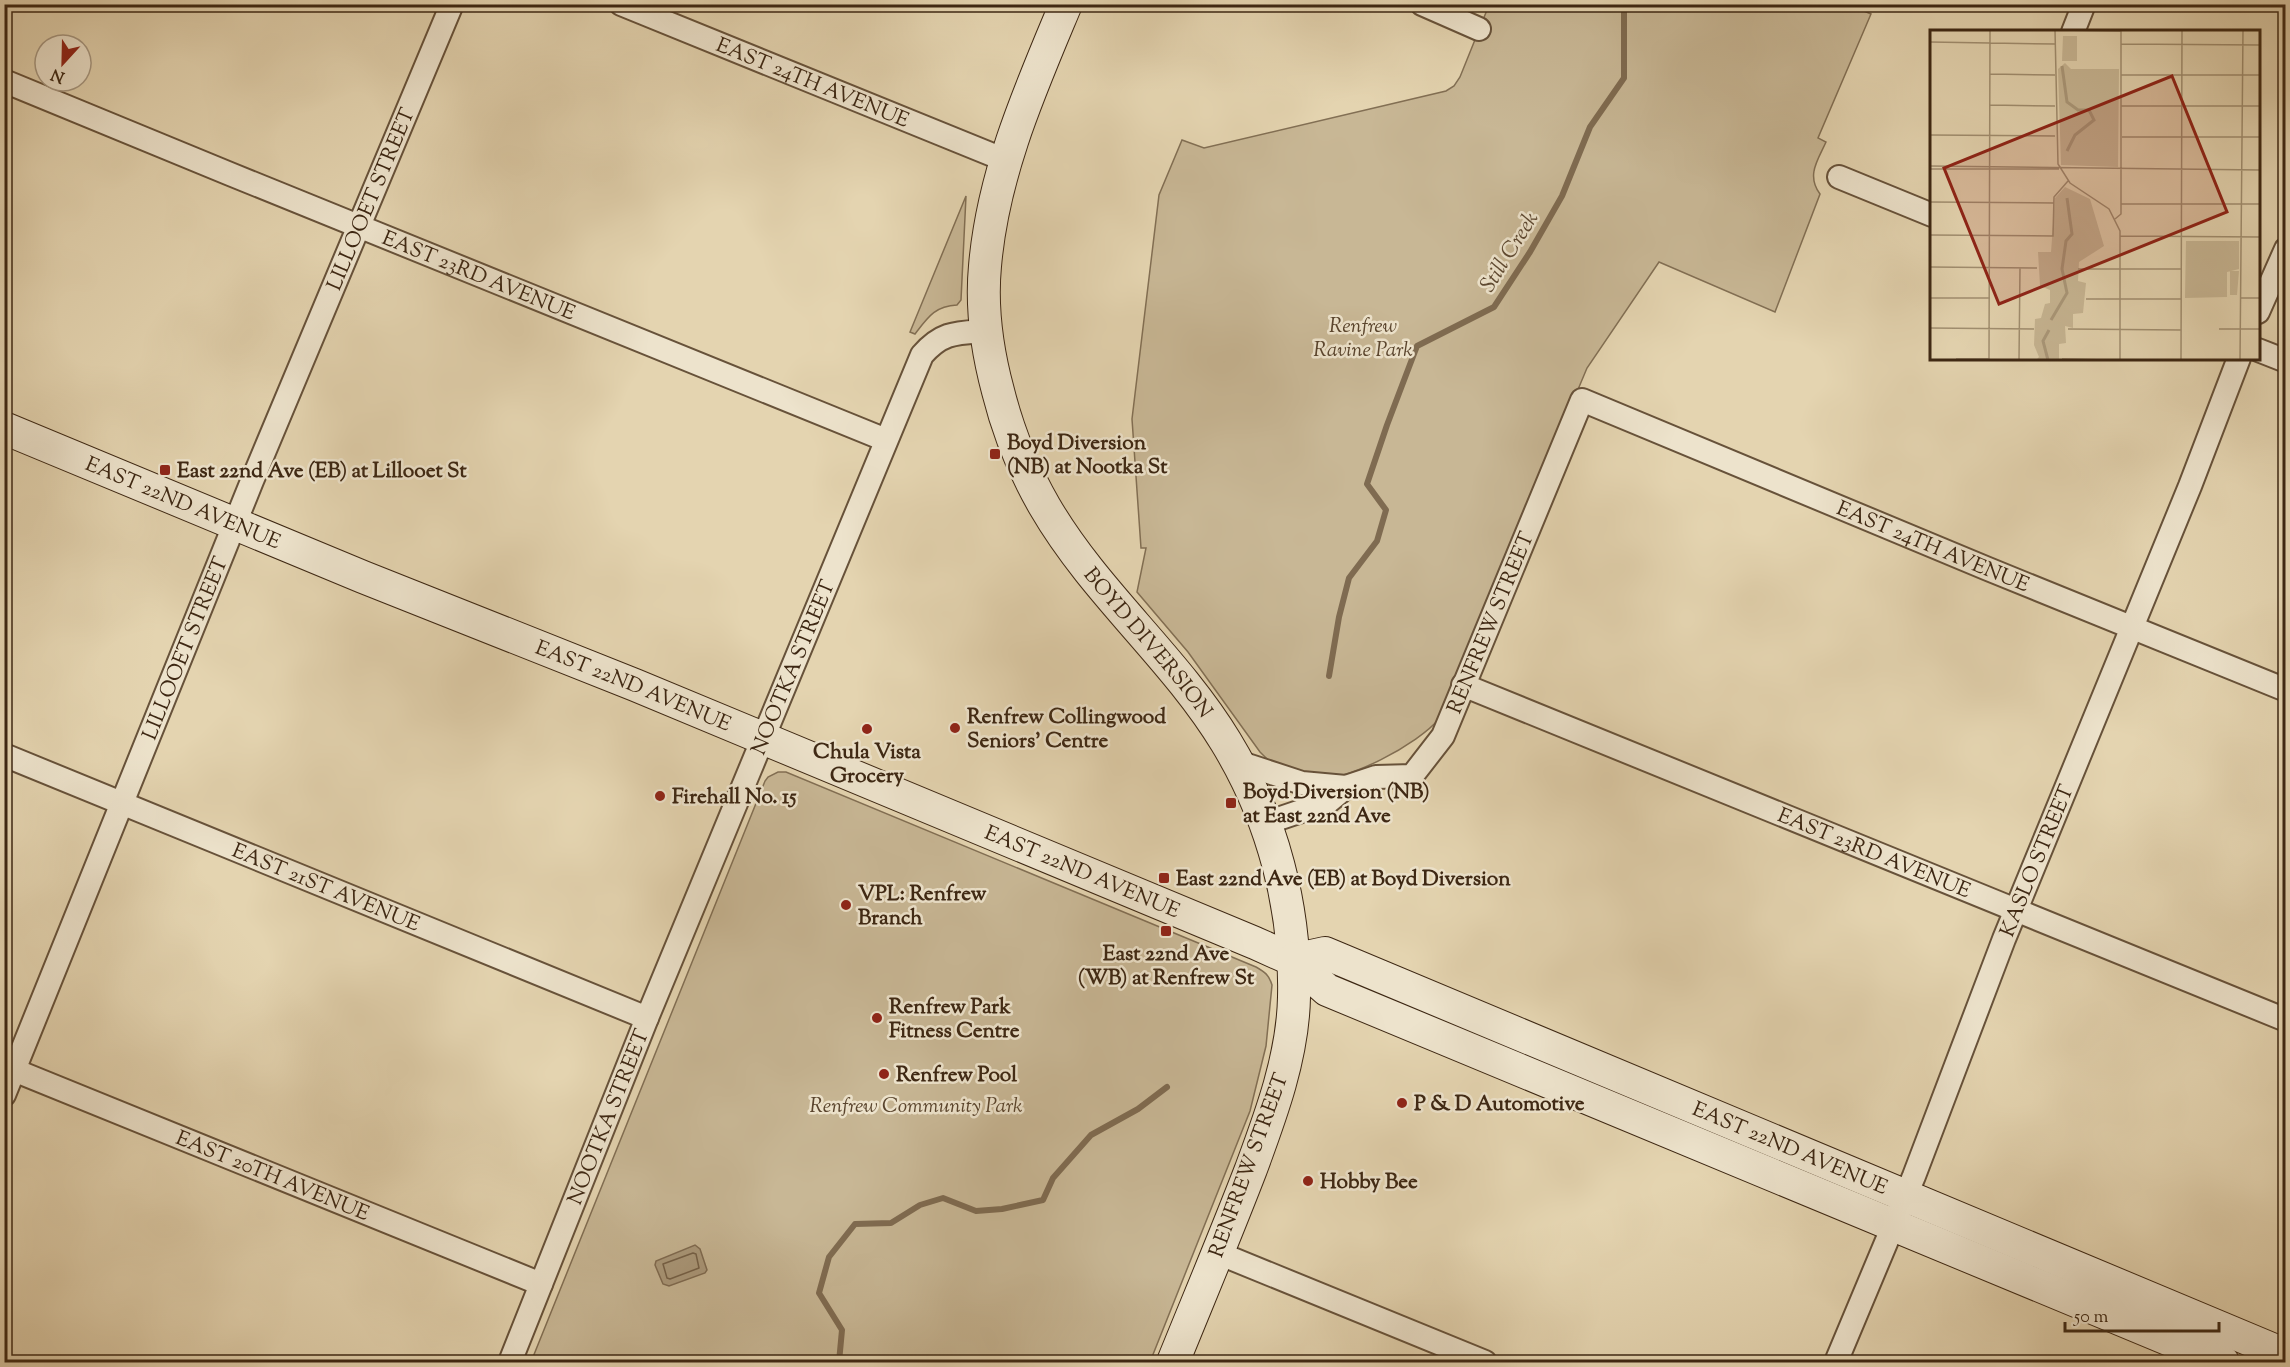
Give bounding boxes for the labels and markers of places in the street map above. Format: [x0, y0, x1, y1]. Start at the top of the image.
place label: Boyd Diversion (NB) at Nootka St [1007, 429, 1168, 483]
marker: Boyd Diversion (NB) at Nootka St [988, 447, 1002, 461]
place label: East 22nd Ave (EB) at Lillooet St [177, 457, 468, 487]
marker: East 22nd Ave (EB) at Lillooet St [158, 463, 172, 477]
place label: Renfrew Collingwood Seniors' Centre [967, 703, 1166, 757]
marker: Renfrew Collingwood Seniors' Centre [948, 721, 962, 735]
marker: Chula Vista Grocery [860, 722, 874, 736]
place label: Chula Vista Grocery [813, 738, 921, 792]
place label: Boyd Diversion (NB) at East 22nd Ave [1243, 778, 1430, 832]
place label: Firehall No. 15 [672, 783, 797, 813]
marker: Firehall No. 15 [653, 789, 667, 803]
marker: Boyd Diversion (NB) at East 22nd Ave [1224, 796, 1238, 810]
place label: East 22nd Ave (EB) at Boyd Diversion [1176, 865, 1511, 895]
marker: East 22nd Ave (EB) at Boyd Diversion [1157, 871, 1171, 885]
place label: VPL: Renfrew Branch [858, 880, 987, 934]
marker: VPL: Renfrew Branch [839, 898, 853, 912]
marker: East 22nd Ave (WB) at Renfrew St [1159, 924, 1173, 938]
place label: East 22nd Ave (WB) at Renfrew St [1078, 940, 1255, 994]
place label: Renfrew Park Fitness Centre [889, 993, 1020, 1047]
marker: Renfrew Park Fitness Centre [870, 1011, 884, 1025]
place label: Renfrew Pool [896, 1061, 1017, 1091]
marker: Renfrew Pool [877, 1067, 891, 1081]
place label: P & D Automotive [1414, 1090, 1585, 1120]
marker: P & D Automotive [1395, 1096, 1409, 1110]
place label: Hobby Bee [1320, 1168, 1418, 1198]
marker: Hobby Bee [1301, 1174, 1315, 1188]

